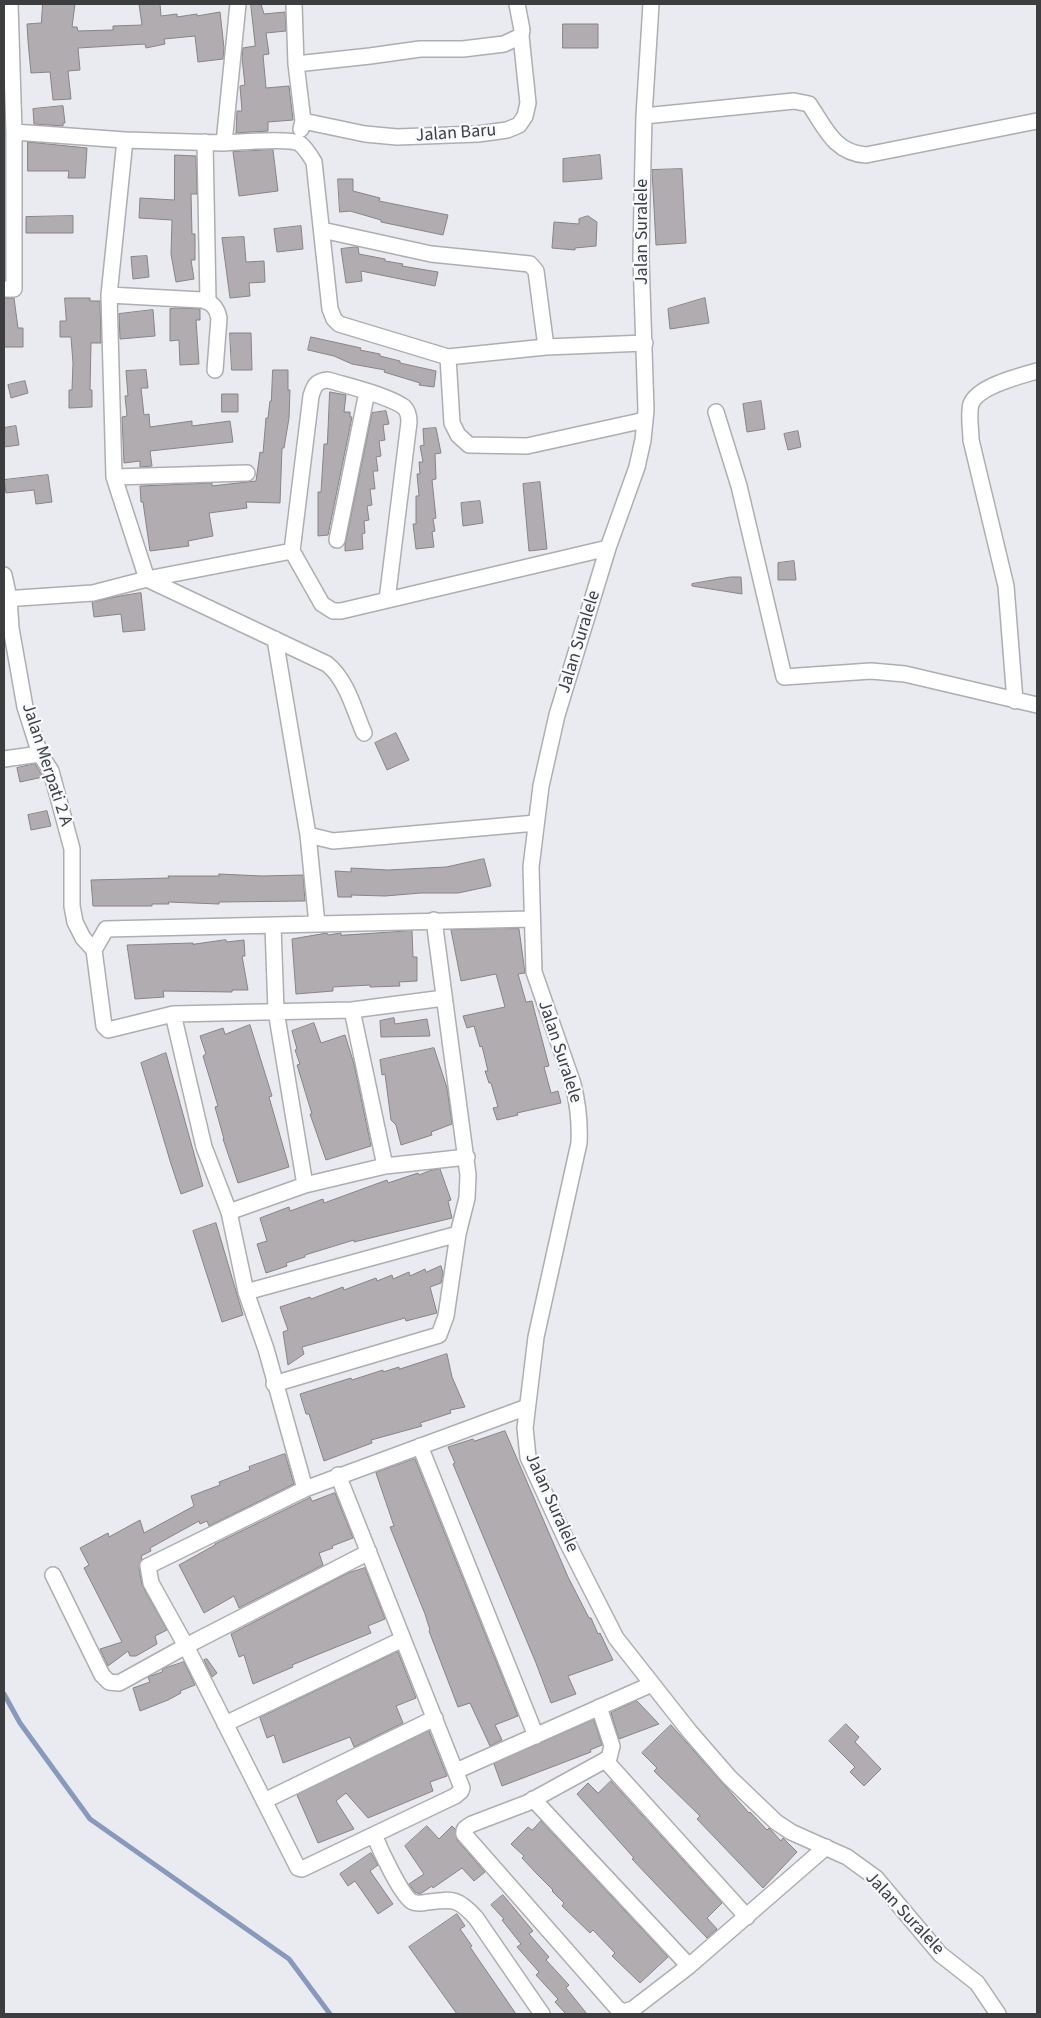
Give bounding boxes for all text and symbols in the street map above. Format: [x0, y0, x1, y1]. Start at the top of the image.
street label: Jalan Baru [415, 120, 497, 148]
street label: Jalan Suralele [632, 179, 654, 285]
street label: Jalan Suralele [554, 588, 606, 696]
street label: Jalan Merpati 2 A [16, 701, 76, 829]
street label: Jalan Suralele [532, 998, 586, 1106]
street label: Jalan Suralele [520, 1450, 582, 1556]
street label: Jalan Suralele [860, 1868, 948, 1960]

